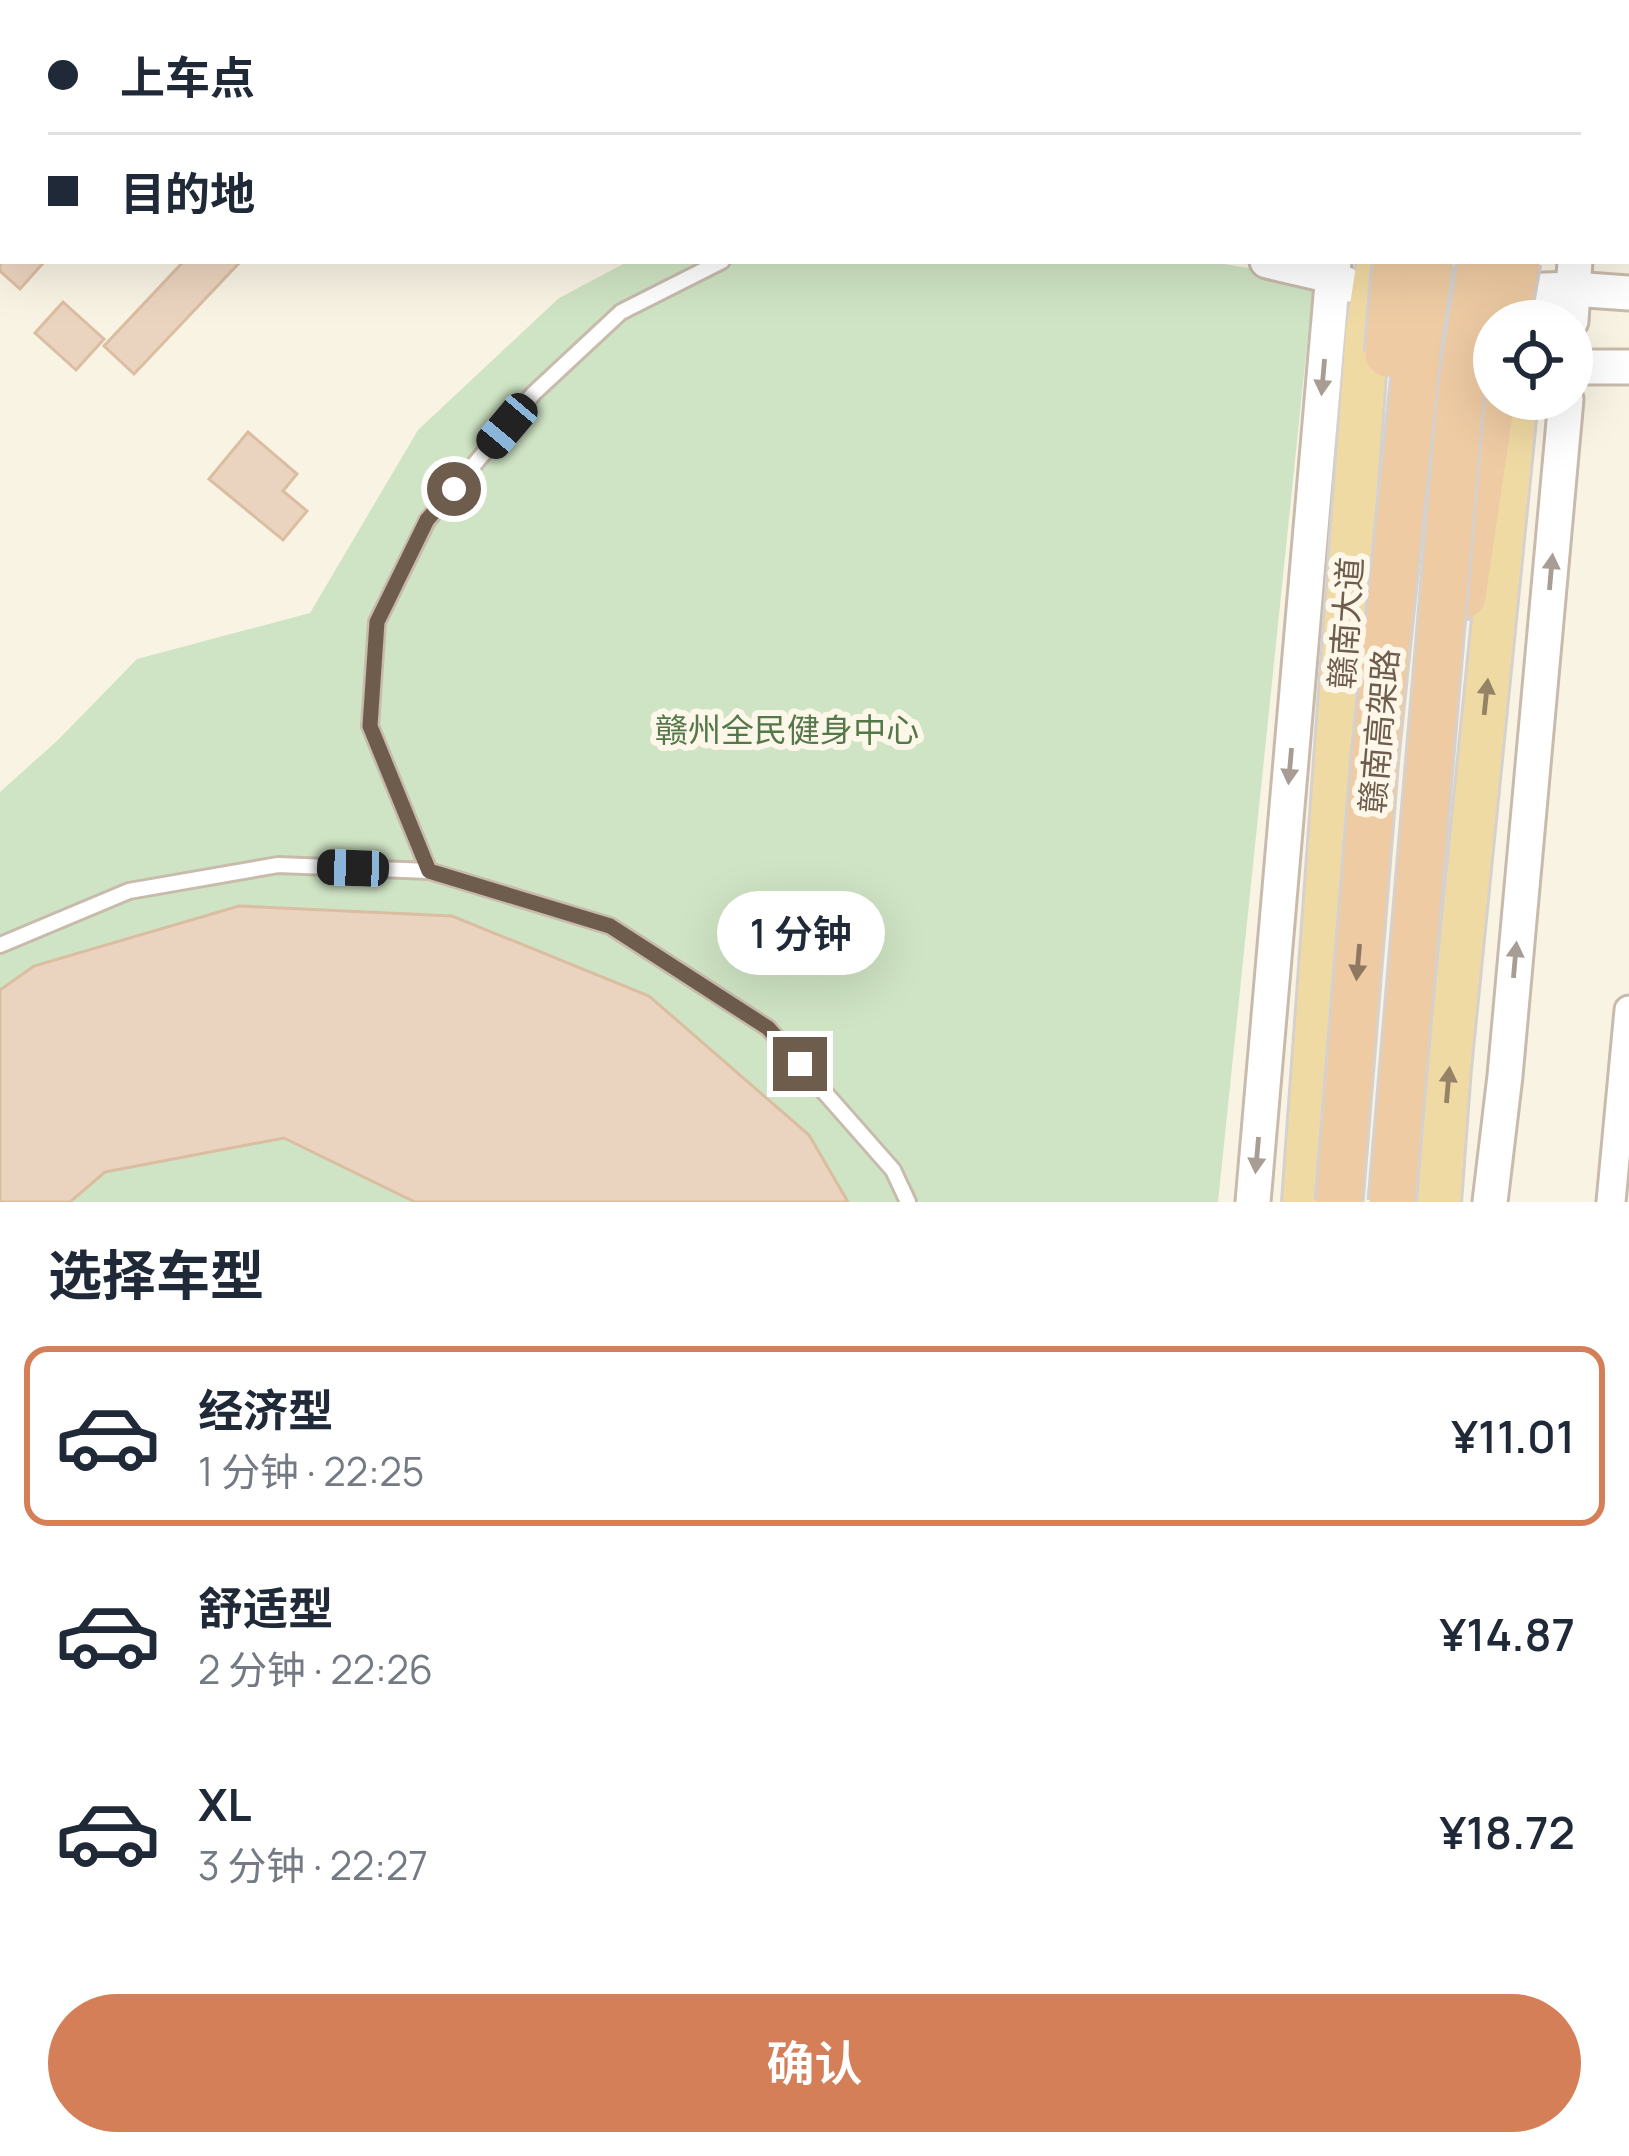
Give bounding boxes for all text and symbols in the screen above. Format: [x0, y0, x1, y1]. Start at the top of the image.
text: 上车点 [120, 46, 255, 108]
text: 目的地 [120, 162, 255, 224]
map controls [1473, 300, 1593, 420]
button: locate [1473, 300, 1593, 420]
one-way arrow [1313, 359, 1332, 396]
car [470, 387, 544, 465]
route start [427, 462, 481, 516]
one-way arrow [1542, 553, 1561, 590]
street label: 赣南大道 [1318, 556, 1373, 690]
street label: 赣南高架路 [1349, 647, 1408, 815]
one-way arrow [1477, 678, 1496, 715]
park label: 赣州全民健身中心 [655, 707, 919, 752]
one-way arrow [1280, 748, 1299, 785]
car [316, 849, 390, 887]
callout: 1 分钟 [716, 890, 884, 974]
text: 1 分钟 [750, 906, 852, 960]
one-way arrow [1506, 941, 1525, 978]
one-way arrow [1349, 944, 1368, 981]
route end [773, 1037, 827, 1091]
one-way arrow [1439, 1066, 1458, 1103]
one-way arrow [1248, 1136, 1267, 1174]
text: 选择车型 [48, 1237, 264, 1311]
text: 经济型 [198, 1379, 333, 1441]
icon: car [54, 1382, 162, 1490]
text: ¥11.01 [1451, 1405, 1575, 1467]
text: 1 分钟 · 22:25 [198, 1444, 424, 1498]
text: 舒适型 [198, 1577, 333, 1639]
icon: car [54, 1580, 162, 1688]
text: ¥14.87 [1440, 1603, 1575, 1665]
text: 2 分钟 · 22:26 [198, 1642, 433, 1696]
text: XL [198, 1773, 252, 1835]
icon: car [54, 1778, 162, 1886]
text: ¥18.72 [1439, 1801, 1575, 1863]
text: 3 分钟 · 22:27 [198, 1838, 428, 1892]
button: 确认 [48, 1994, 1581, 2132]

